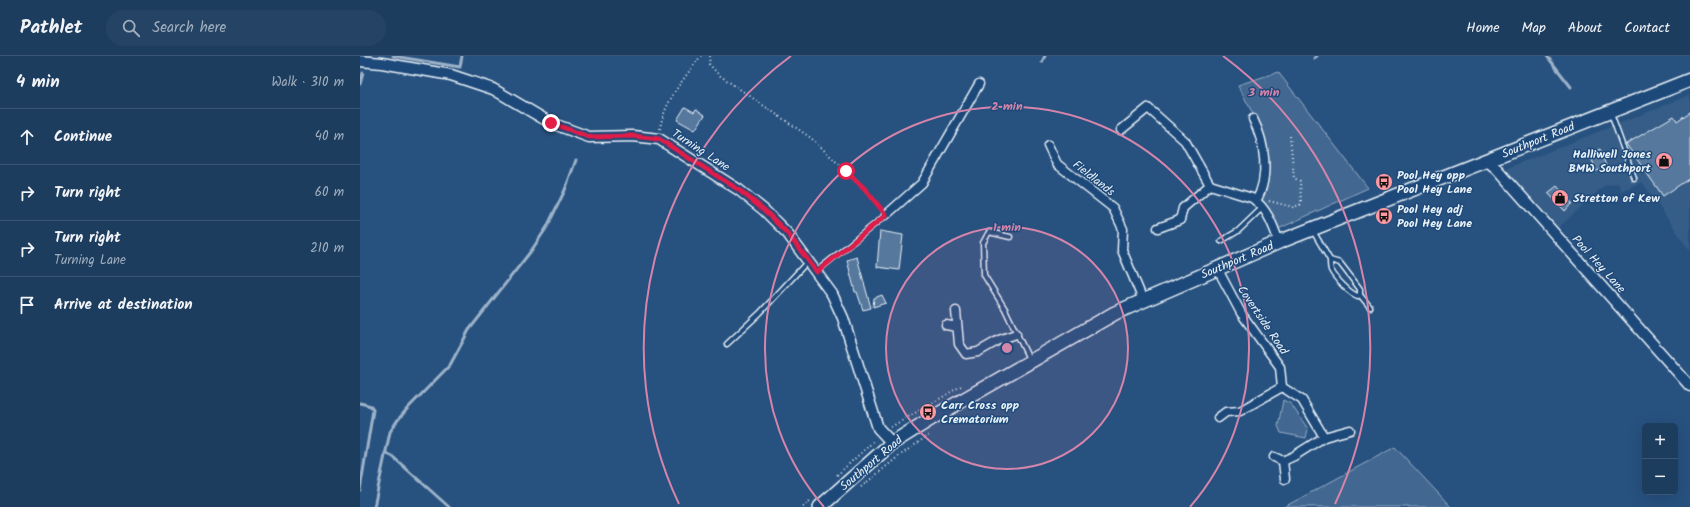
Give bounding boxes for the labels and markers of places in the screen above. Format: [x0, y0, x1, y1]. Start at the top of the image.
place label: Halliwell Jones BMW Southport [1569, 145, 1652, 178]
shop icon: Halliwell Jones BMW Southport [1654, 151, 1674, 171]
place label: Pool Hey opp Pool Hey Lane [1397, 166, 1472, 199]
bus stop icon: Pool Hey opp Pool Hey Lane [1374, 172, 1394, 192]
shop icon: Stretton of Kew [1550, 188, 1570, 208]
place label: Stretton of Kew [1573, 189, 1660, 208]
place label: Pool Hey adj Pool Hey Lane [1397, 200, 1472, 233]
bus stop icon: Pool Hey adj Pool Hey Lane [1374, 206, 1394, 226]
centre of rings [1000, 341, 1014, 355]
place label: Carr Cross opp Crematorium [941, 396, 1020, 429]
bus stop icon: Carr Cross opp Crematorium [918, 402, 938, 422]

